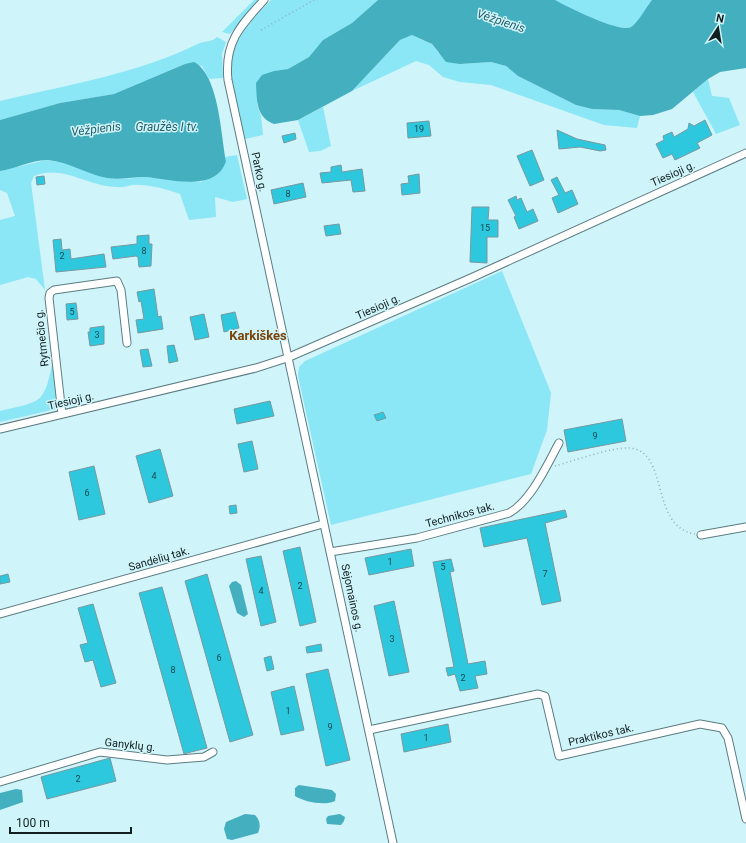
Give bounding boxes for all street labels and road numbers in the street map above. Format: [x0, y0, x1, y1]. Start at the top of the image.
street label: Parko g. [248, 151, 270, 193]
street label: Tiesioji g. [649, 159, 697, 189]
street label: Tiesioji g. [354, 292, 402, 322]
street label: Rytmečio g. [33, 309, 51, 367]
street label: Tiesioji g. [47, 389, 95, 413]
street label: Technikos tak. [424, 500, 496, 530]
street label: Sandėlių tak. [127, 544, 191, 574]
street label: Sėjomainos g. [338, 563, 366, 633]
street label: Praktikos tak. [567, 721, 635, 749]
street label: Ganyklų g. [104, 736, 156, 754]

